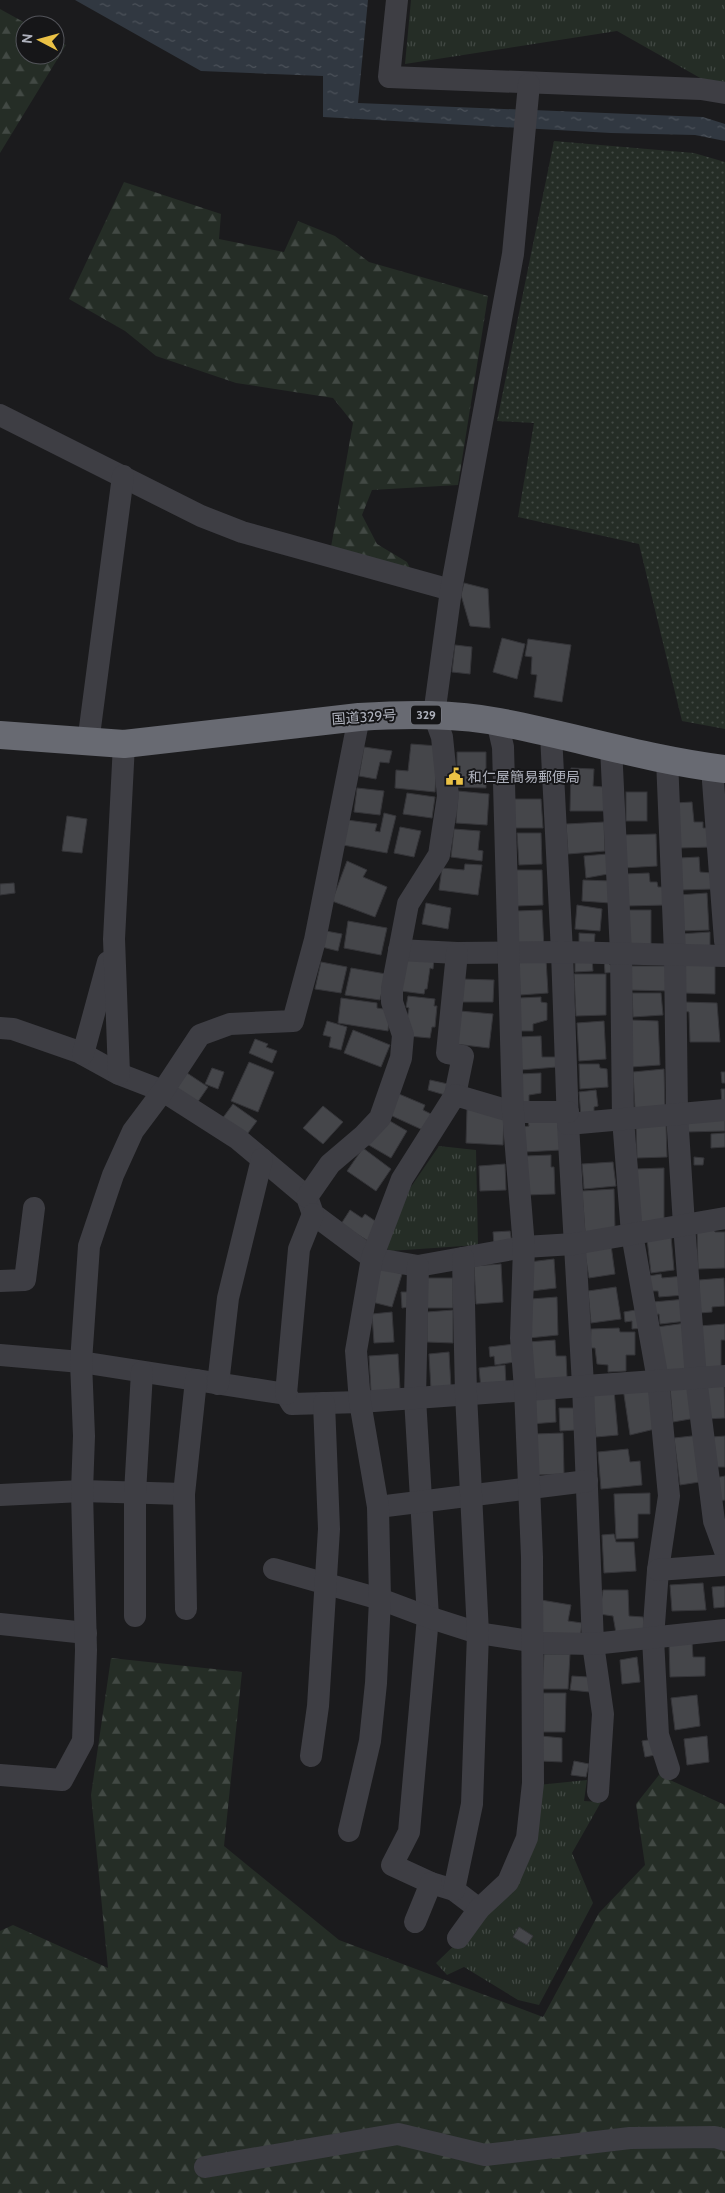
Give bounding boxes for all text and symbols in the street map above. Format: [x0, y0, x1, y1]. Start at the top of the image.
north arrow [15, 15, 65, 65]
text: N [18, 33, 37, 45]
street label: 国道329号 [331, 706, 397, 728]
road number: 329 [411, 706, 441, 724]
public building icon: 和仁屋簡易郵便局 [444, 767, 464, 787]
place label: 和仁屋簡易郵便局 [468, 768, 580, 786]

